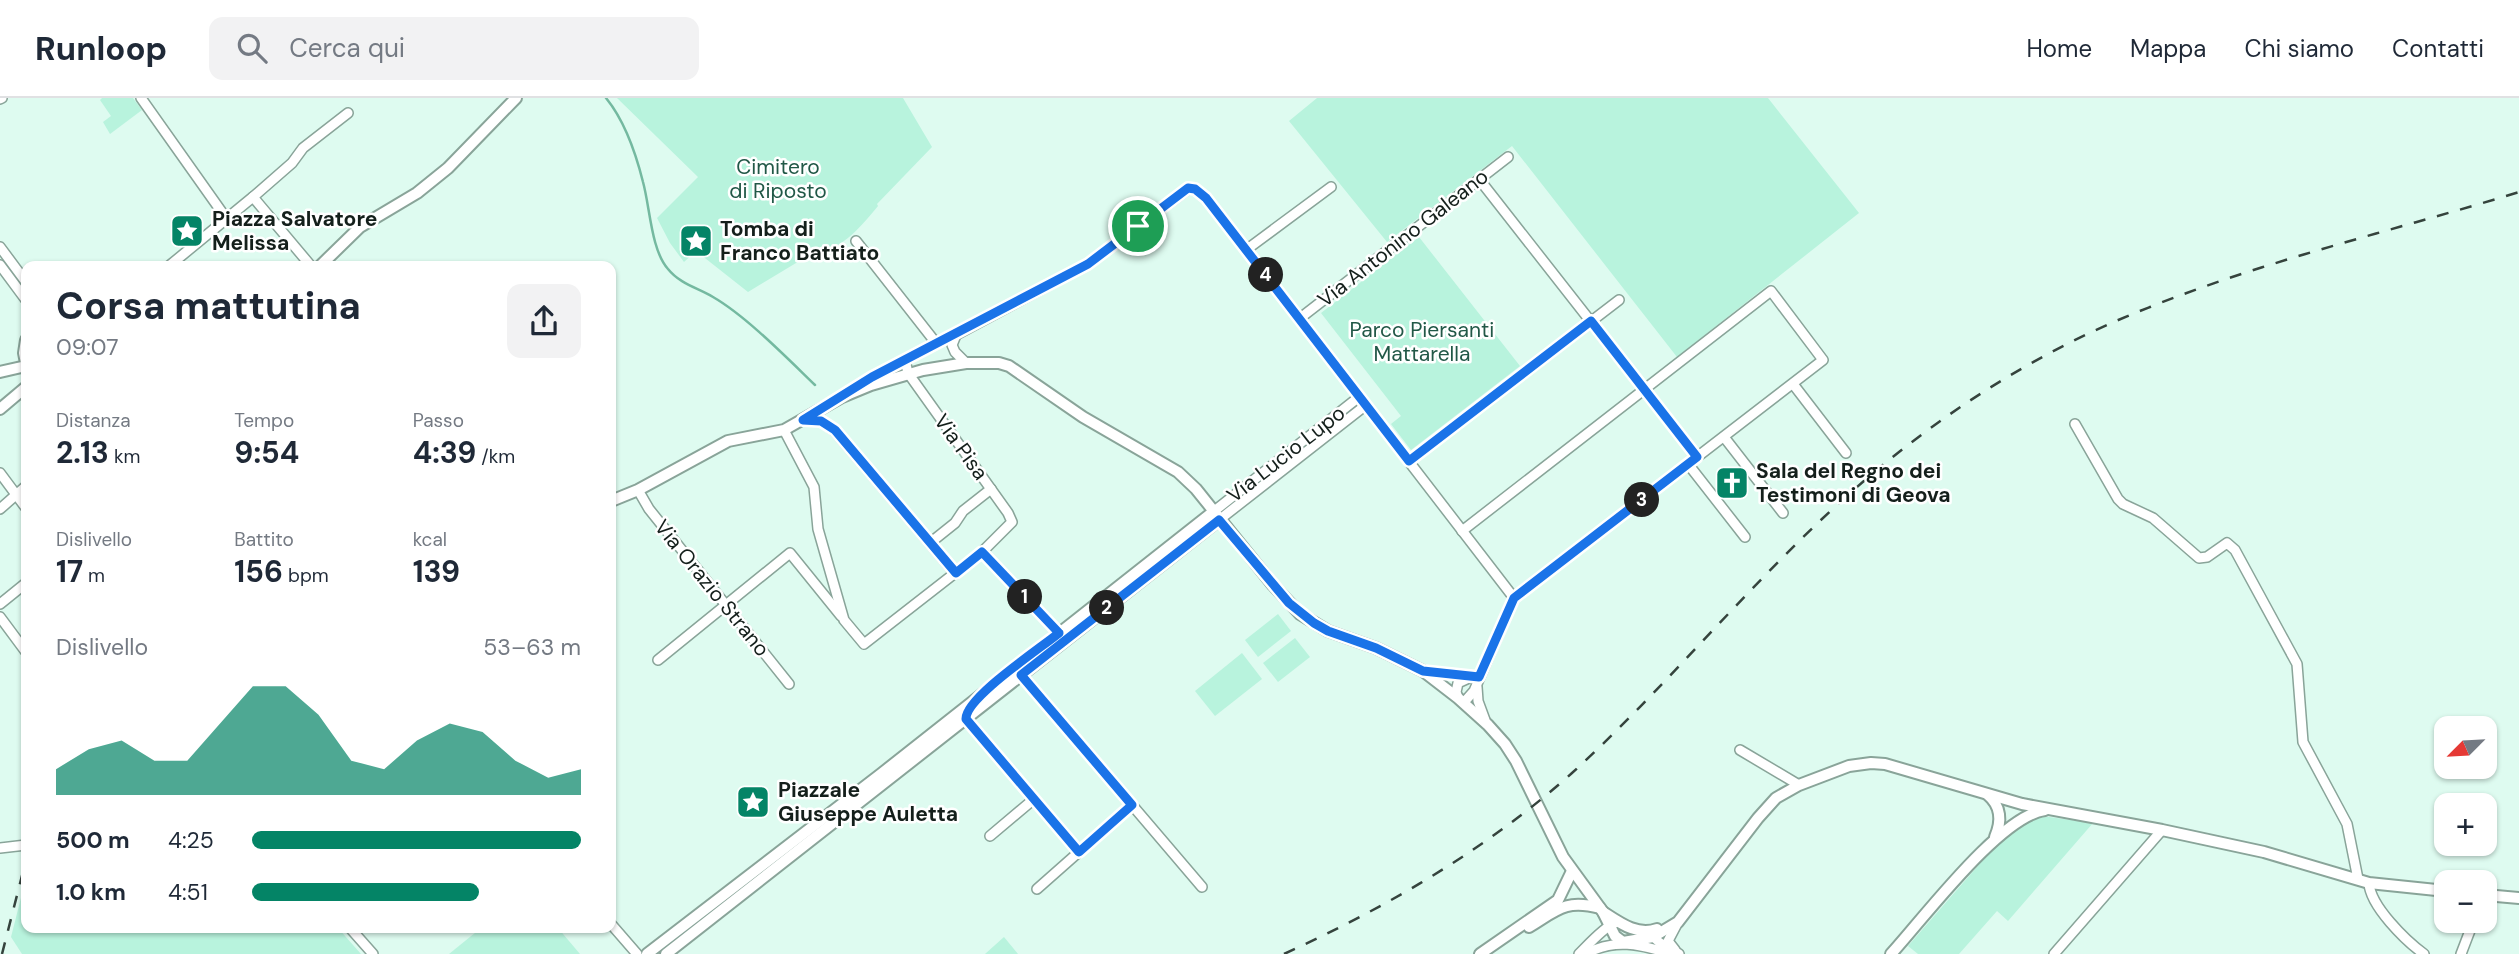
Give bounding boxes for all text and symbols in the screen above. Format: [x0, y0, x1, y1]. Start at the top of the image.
search box [209, 17, 699, 80]
text: Runloop [35, 27, 167, 70]
icon: search [233, 29, 271, 67]
text: Cerca qui [289, 31, 405, 65]
text: Home [2026, 33, 2092, 64]
text: Mappa [2130, 33, 2206, 64]
text: Chi siamo [2244, 33, 2354, 64]
text: Contatti [2392, 33, 2484, 64]
park label: Cimitero di Riposto [729, 153, 827, 205]
street label: Via Antonino Galeano [1312, 162, 1494, 314]
pin [1108, 196, 1168, 256]
place label: Piazza Salvatore Melissa [212, 205, 377, 257]
icon: arrive [1119, 207, 1157, 245]
place icon: Piazza Salvatore Melissa [168, 212, 206, 250]
place label: Tomba di Franco Battiato [720, 215, 879, 267]
place icon: Tomba di Franco Battiato [677, 222, 715, 260]
pin: 4 [1248, 258, 1284, 292]
text: 4 [1259, 262, 1272, 287]
text: Corsa mattutina [56, 281, 361, 331]
button: share [507, 284, 581, 358]
park label: Parco Piersanti Mattarella [1350, 316, 1494, 368]
text: 09:07 [56, 332, 119, 362]
street label: Via Lucio Lupo [1221, 399, 1351, 509]
text: Distanza [56, 408, 130, 433]
text: Tempo [234, 408, 294, 433]
text: Passo [413, 408, 464, 433]
street label: Via Pisa [928, 408, 994, 486]
text: 2.13 [56, 433, 109, 472]
text: 9:54 [234, 433, 299, 472]
text: 4:39 [413, 433, 476, 472]
text: km [109, 444, 140, 469]
text: /km [476, 444, 515, 469]
place label: Sala del Regno dei Testimoni di Geova [1756, 457, 1951, 509]
church icon: Sala del Regno dei Testimoni di Geova [1713, 464, 1751, 502]
pin: 3 [1624, 482, 1660, 518]
text: 3 [1636, 487, 1647, 512]
street label: Via Orazio Strano [648, 514, 776, 662]
text: Dislivello [56, 527, 132, 552]
text: Battito [234, 527, 294, 552]
text: kcal [413, 527, 447, 552]
text: 17 [56, 552, 83, 591]
text: 156 [234, 552, 283, 591]
text: 139 [413, 552, 460, 591]
text: m [83, 563, 105, 588]
text: bpm [283, 563, 329, 588]
pin: 1 [1007, 580, 1042, 614]
text: 1 [1021, 584, 1028, 609]
pin: 2 [1090, 590, 1124, 626]
text: 2 [1101, 595, 1112, 620]
text: Dislivello [56, 632, 148, 662]
text: 53–63 m [483, 632, 581, 662]
north arrow [2434, 716, 2497, 779]
map controls [2434, 716, 2497, 933]
place label: Piazzale Giuseppe Auletta [778, 776, 958, 828]
place icon: Piazzale Giuseppe Auletta [734, 783, 772, 821]
button: + [2434, 793, 2497, 856]
text: 500 m [56, 825, 130, 855]
text: 4:25 [168, 825, 214, 855]
button: − [2434, 870, 2497, 933]
text: 1.0 km [56, 877, 126, 907]
text: 4:51 [168, 877, 208, 907]

